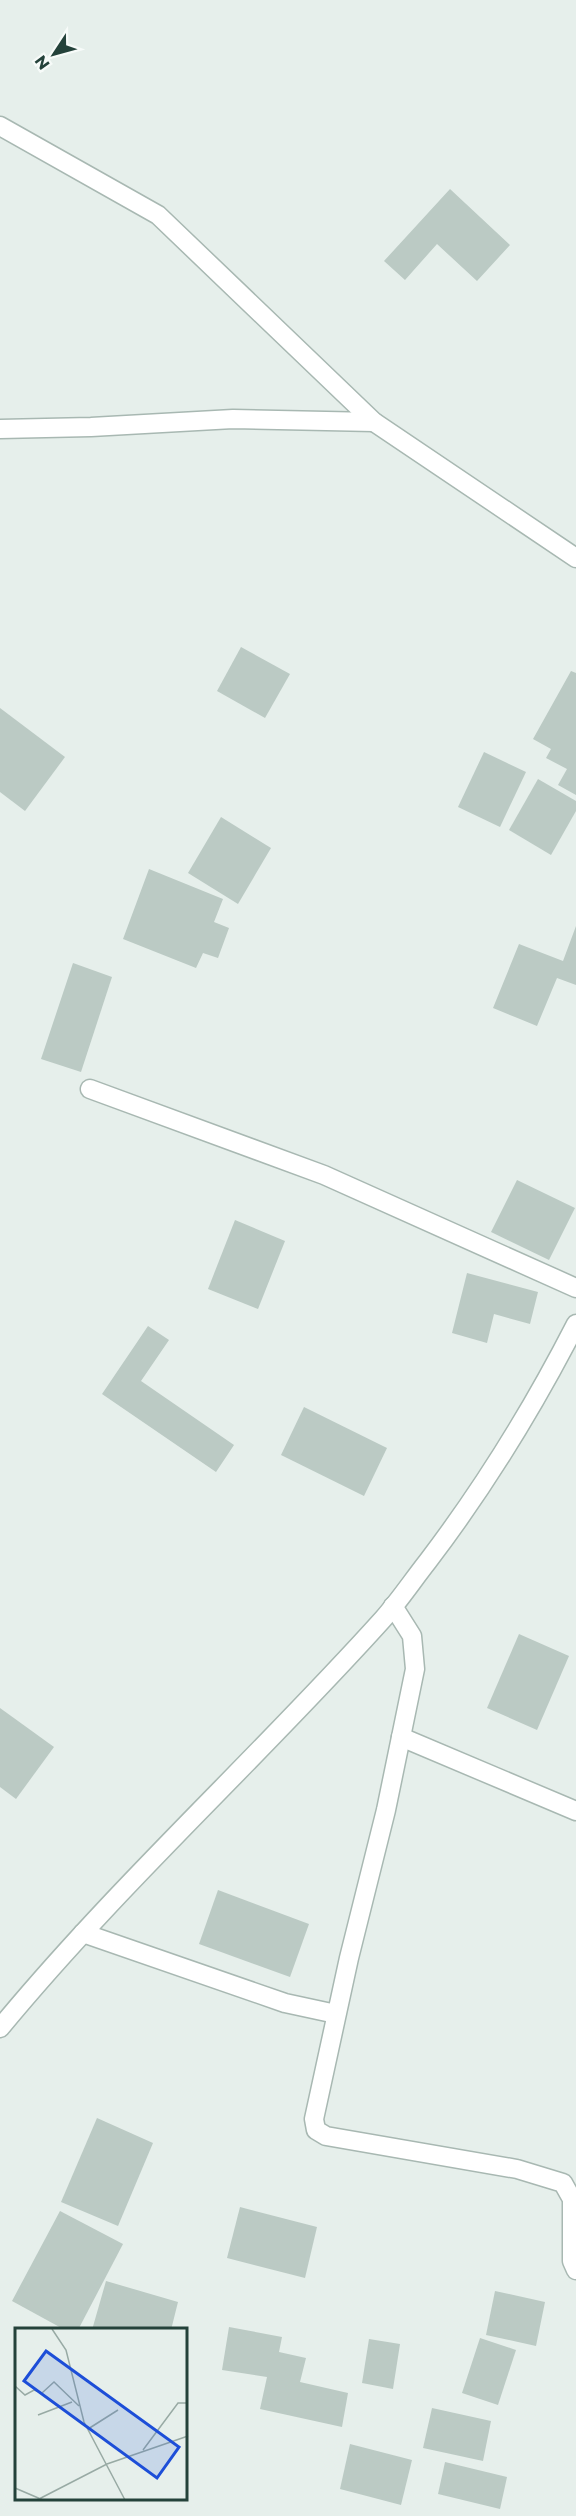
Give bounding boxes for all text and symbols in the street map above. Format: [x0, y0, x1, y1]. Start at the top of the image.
north arrow [24, 24, 84, 84]
text: N [31, 52, 54, 73]
inset map [15, 2328, 188, 2501]

